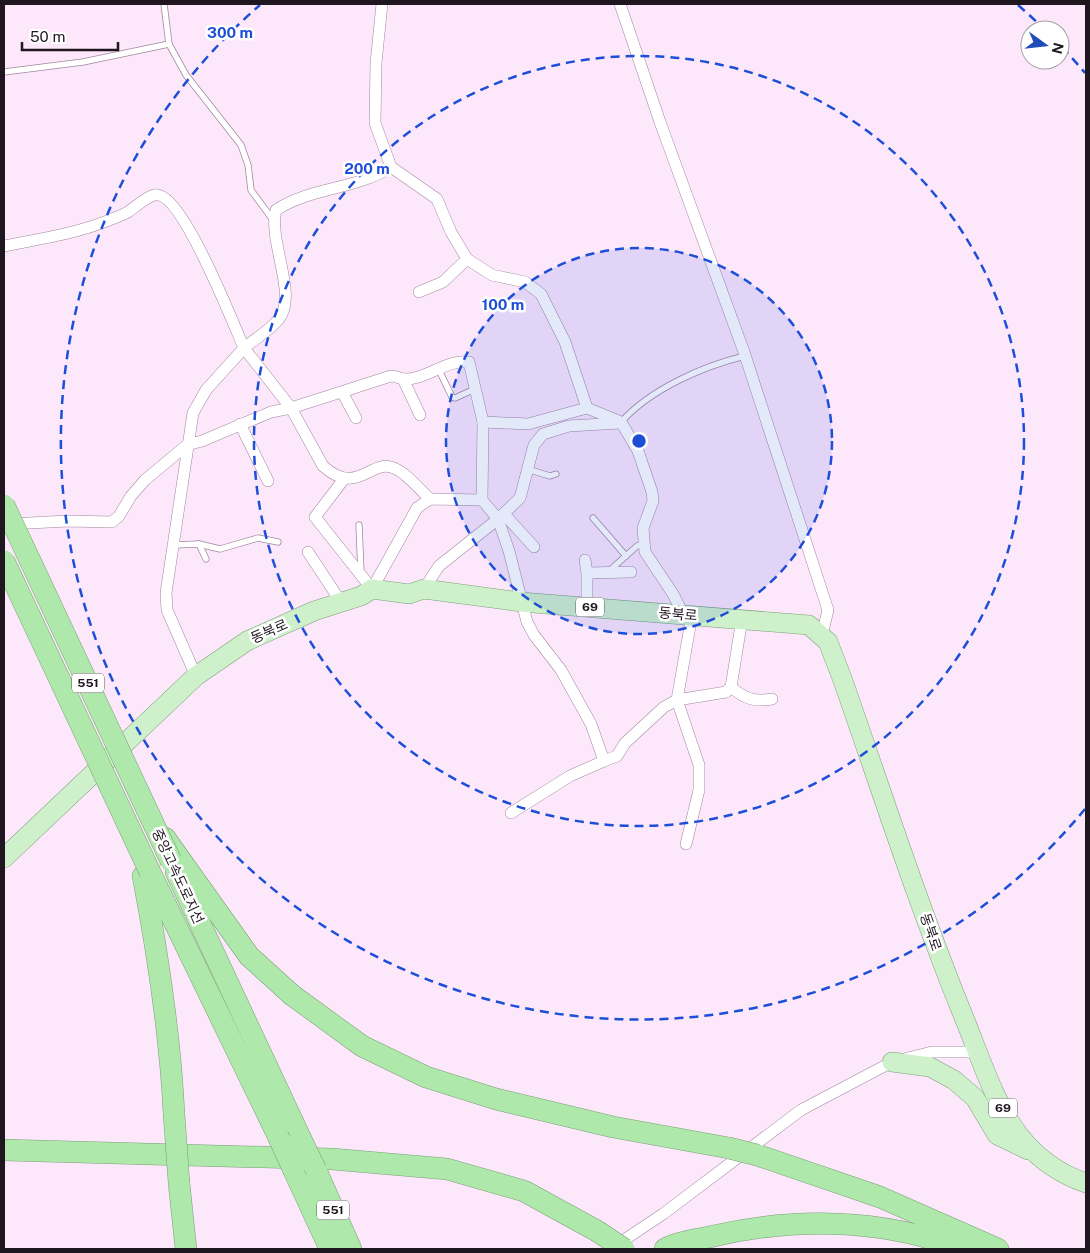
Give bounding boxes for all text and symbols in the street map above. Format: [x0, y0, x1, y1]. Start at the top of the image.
scale bar [22, 20, 119, 52]
north arrow [1020, 20, 1070, 70]
text: 300 m [207, 24, 253, 41]
text: 50 m [30, 28, 65, 45]
text: N [1048, 41, 1067, 56]
text: 200 m [344, 160, 390, 177]
text: 100 m [482, 296, 524, 313]
centre of rings [630, 432, 648, 450]
road number: 69 [576, 598, 604, 616]
street label: 동북로 [658, 604, 698, 624]
street label: 동북로 [248, 616, 290, 646]
road number: 551 [72, 674, 104, 692]
street label: 중앙고속도로지선 [149, 826, 207, 926]
street label: 동북로 [917, 911, 945, 953]
road number: 69 [989, 1098, 1017, 1118]
road number: 551 [317, 1200, 349, 1220]

